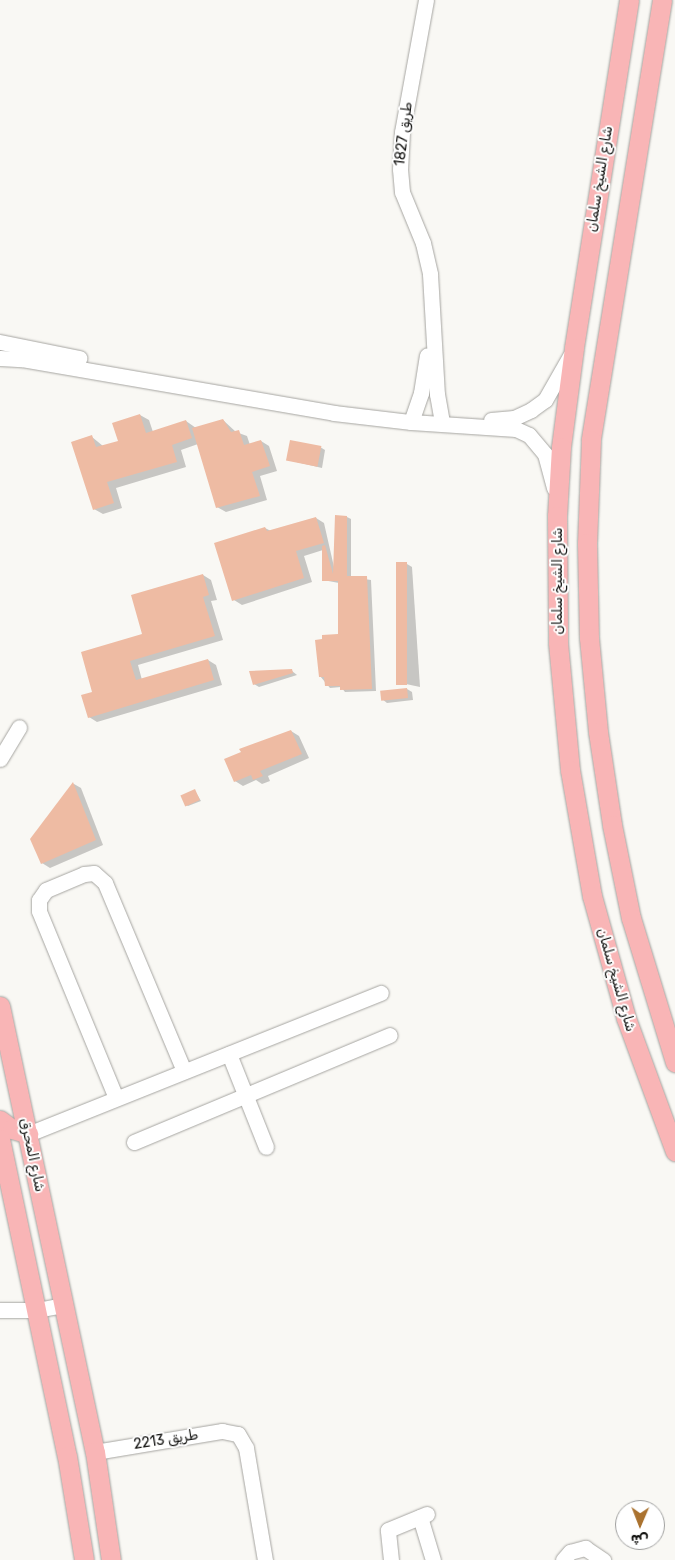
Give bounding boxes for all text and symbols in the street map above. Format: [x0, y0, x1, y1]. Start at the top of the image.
street label: طريق 1827 [392, 101, 416, 167]
street label: شارع الشيخ سلمان [583, 125, 617, 233]
street label: شارع الشيخ سلمان [550, 527, 566, 635]
street label: شارع الشيخ سلمان [593, 926, 639, 1034]
street label: شارع المحرق [16, 1117, 48, 1193]
street label: طريق 2213 [133, 1427, 199, 1453]
north arrow [615, 1500, 665, 1550]
text: ش [631, 1531, 649, 1548]

